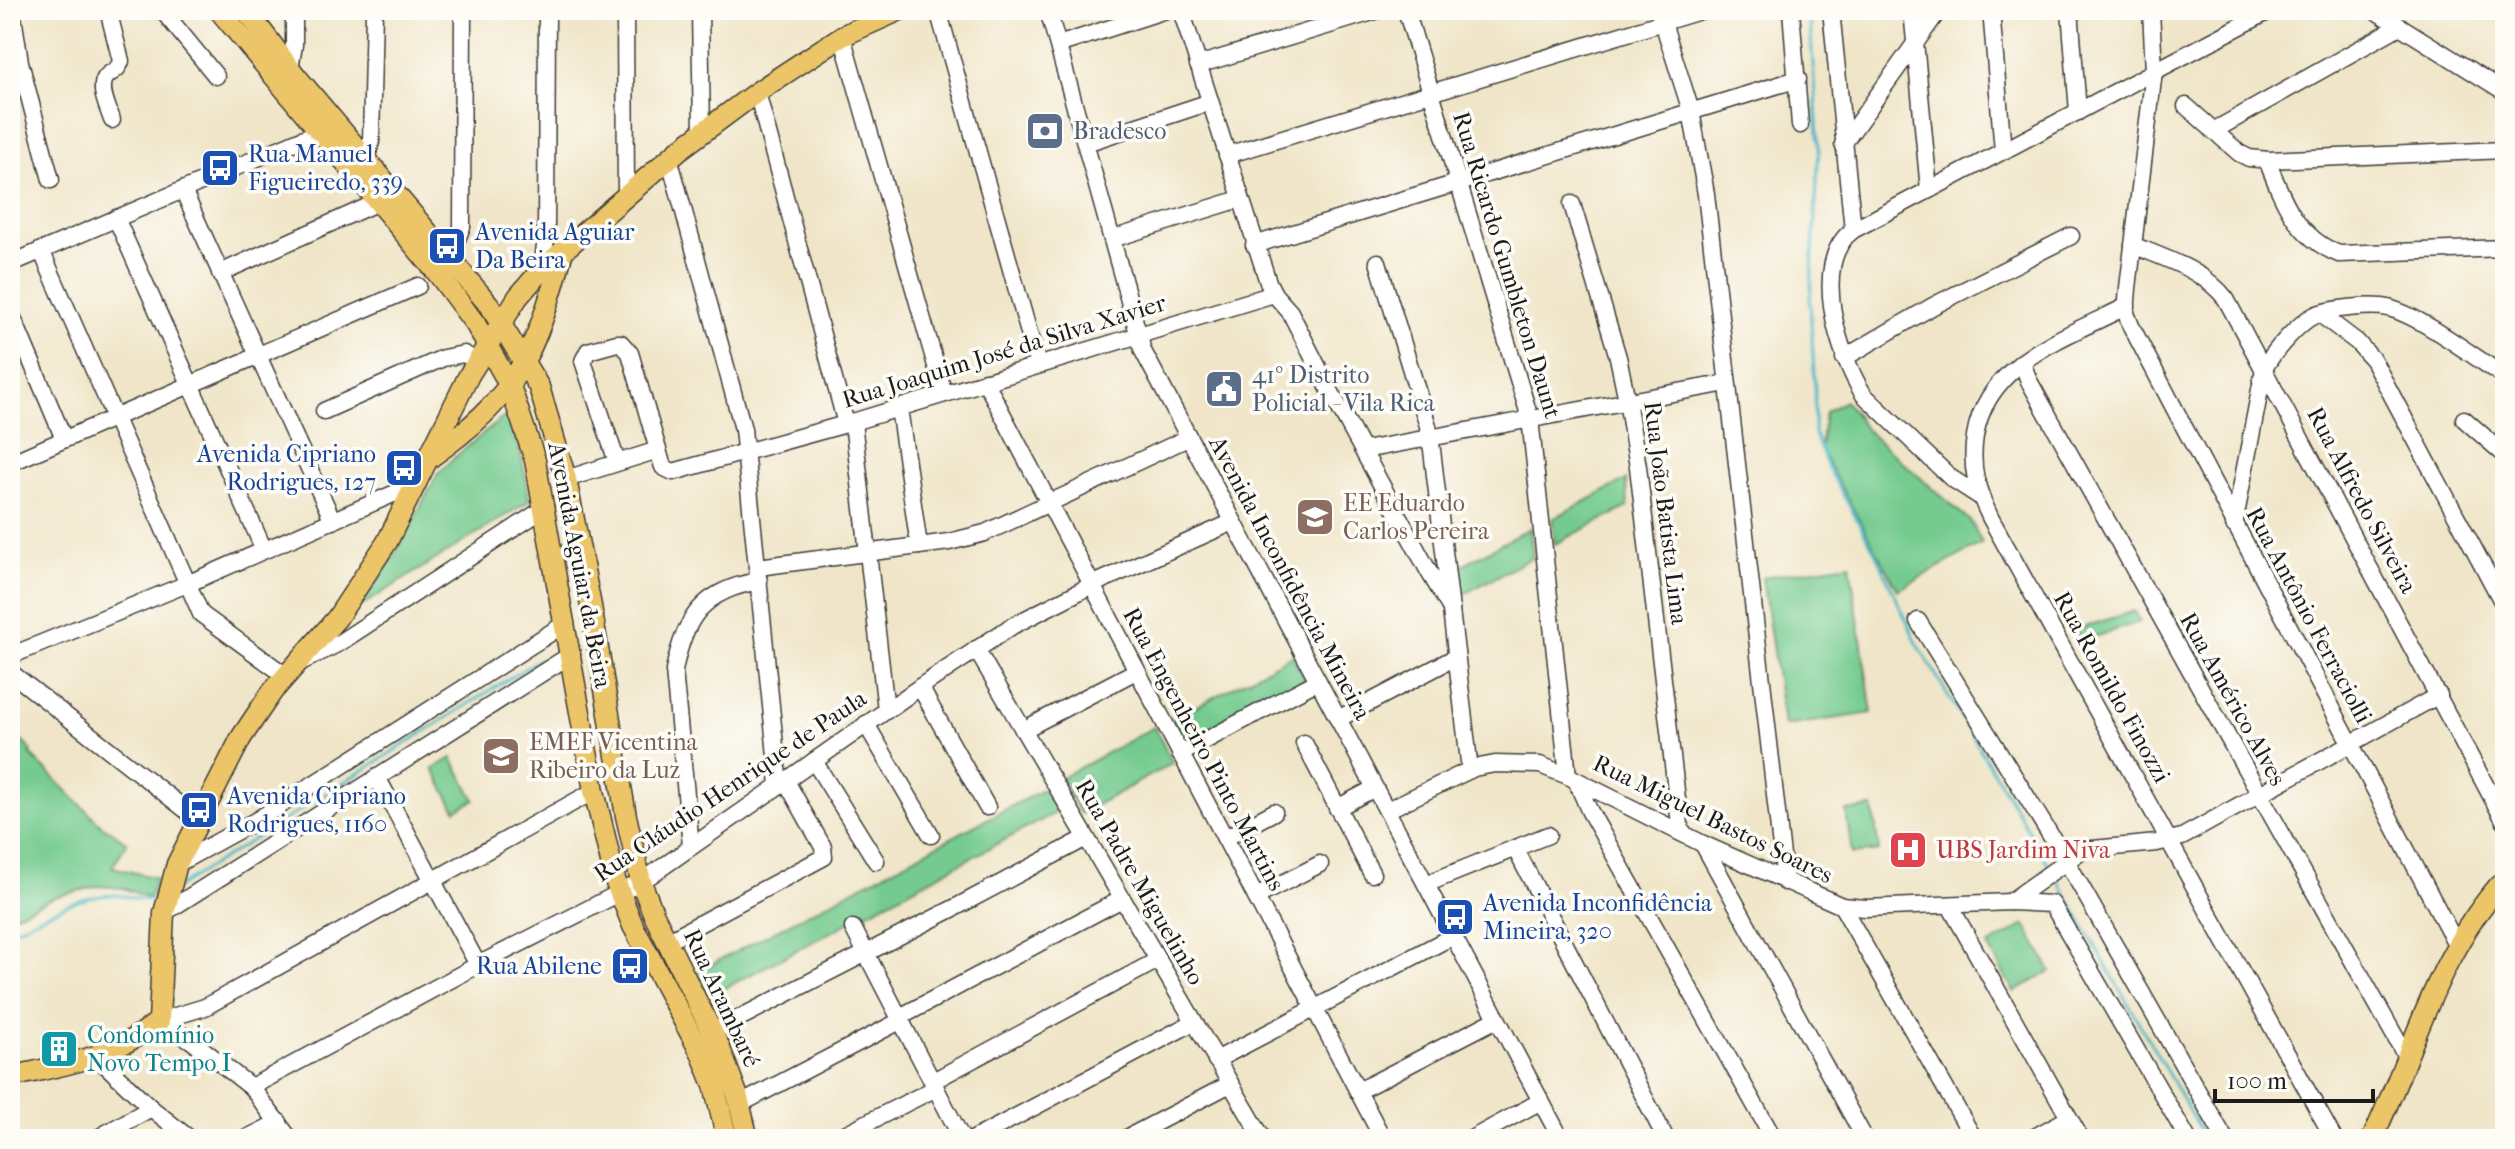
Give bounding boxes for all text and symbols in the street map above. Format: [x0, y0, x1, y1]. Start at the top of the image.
street label: Rua Ricardo Gumbleton Daunt [1447, 108, 1567, 422]
bank icon: Bradesco [1024, 110, 1066, 152]
place label: Bradesco [1073, 117, 1166, 145]
place label: Rua Manuel Figueiredo, 339 [248, 140, 403, 196]
bus stop icon: Rua Manuel Figueiredo, 339 [199, 147, 241, 189]
place label: Avenida Aguiar Da Beira [474, 218, 635, 274]
bus stop icon: Avenida Aguiar Da Beira [426, 225, 468, 267]
street label: Rua Joaquim José da Silva Xavier [839, 288, 1170, 414]
place label: 41º Distrito Policial - Vila Rica [1252, 361, 1436, 417]
public building icon: 41º Distrito Policial - Vila Rica [1203, 368, 1245, 410]
street label: Rua João Batista Lima [1638, 400, 1694, 627]
street label: Rua Alfredo Silveira [2301, 402, 2423, 599]
street label: Avenida Inconfidência Mineira [1203, 430, 1377, 726]
street label: Avenida Aguiar da Beira [542, 439, 618, 691]
place label: Avenida Cipriano Rodrigues, 127 [196, 440, 376, 496]
bus stop icon: Avenida Cipriano Rodrigues, 127 [383, 447, 425, 489]
place label: EE Eduardo Carlos Pereira [1343, 489, 1490, 545]
school or university icon: EE Eduardo Carlos Pereira [1294, 496, 1336, 538]
street label: Rua Antônio Ferraciolli [2240, 502, 2378, 728]
street label: Rua Romildo Finozzi [2048, 587, 2176, 787]
street label: Rua Engenheiro Pinto Martins [1117, 603, 1291, 896]
street label: Rua Américo Alves [2174, 608, 2292, 790]
street label: Rua Cláudio Henrique de Paula [588, 684, 872, 888]
place label: EMEF Vicentina Ribeiro da Luz [529, 728, 699, 784]
school or university icon: EMEF Vicentina Ribeiro da Luz [480, 735, 522, 777]
street label: Rua Miguel Bastos Soares [1589, 749, 1837, 889]
street label: Rua Padre Miguelinho [1070, 774, 1210, 990]
place label: Avenida Cipriano Rodrigues, 1160 [226, 782, 406, 838]
bus stop icon: Avenida Cipriano Rodrigues, 1160 [178, 789, 220, 831]
hospital icon: UBS Jardim Niva [1887, 829, 1929, 871]
place label: UBS Jardim Niva [1936, 836, 2111, 864]
place label: Avenida Inconfidência Mineira, 320 [1482, 889, 1713, 945]
bus stop icon: Avenida Inconfidência Mineira, 320 [1434, 896, 1476, 938]
street label: Rua Arambaré [678, 924, 766, 1072]
bus stop icon: Rua Abilene [609, 945, 651, 987]
place label: Rua Abilene [476, 952, 602, 980]
place label: Condomínio Novo Tempo I [87, 1021, 231, 1077]
building icon: Condomínio Novo Tempo I [38, 1028, 80, 1070]
scale bar [2215, 1053, 2373, 1103]
text: 100 m [2227, 1067, 2287, 1095]

